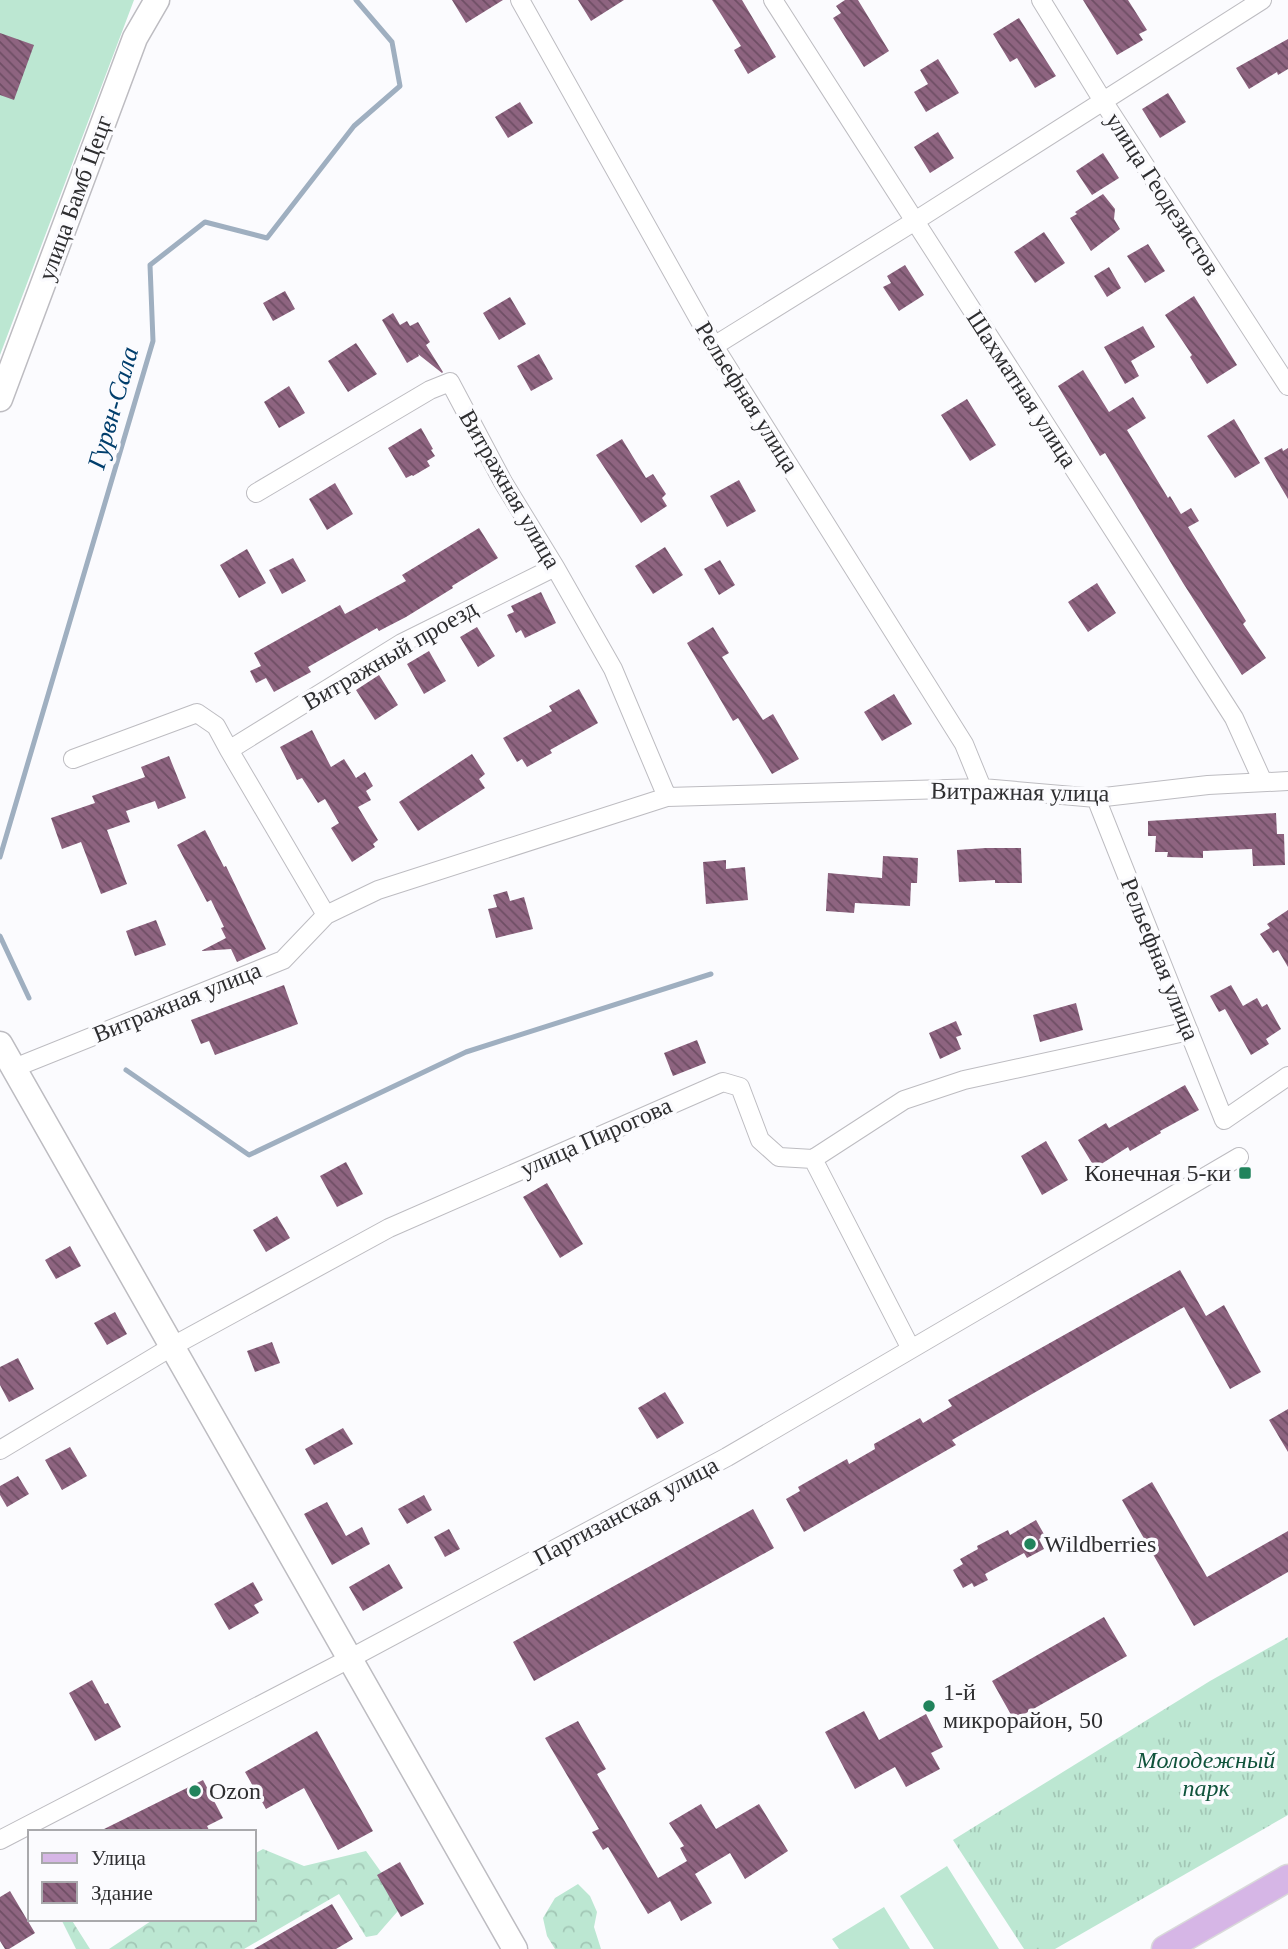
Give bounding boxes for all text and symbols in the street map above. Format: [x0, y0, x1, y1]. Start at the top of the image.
street label: улица Геодезистов [1101, 108, 1225, 280]
street label: улица Бамб Цецг [33, 112, 117, 284]
street label: Шахматная улица [961, 306, 1083, 473]
street label: Рельефная улица [690, 317, 804, 477]
water label: Гурвн-Сала [81, 343, 144, 473]
street label: Витражная улица [454, 405, 566, 573]
street label: Витражный проезд [299, 595, 481, 715]
street label: Витражная улица [930, 777, 1110, 807]
street label: Рельефная улица [1116, 874, 1205, 1044]
street label: Витражная улица [89, 956, 265, 1048]
street label: улица Пирогова [517, 1092, 676, 1182]
place label: Конечная 5-ки [1084, 1160, 1231, 1186]
marker: Конечная 5-ки [1237, 1165, 1253, 1181]
street label: Партизанская улица [529, 1451, 723, 1571]
place label: Wildberries [1044, 1531, 1156, 1557]
marker: Wildberries [1022, 1536, 1038, 1552]
place label: 1-й микрорайон, 50 [943, 1679, 1103, 1733]
marker: 1-й микрорайон, 50 [921, 1698, 937, 1714]
park label: Молодежный парк [1136, 1747, 1275, 1801]
place label: Ozon [209, 1778, 261, 1804]
marker: Ozon [187, 1783, 203, 1799]
legend [28, 1830, 256, 1921]
text: Улица [91, 1846, 146, 1870]
text: Здание [91, 1881, 153, 1905]

